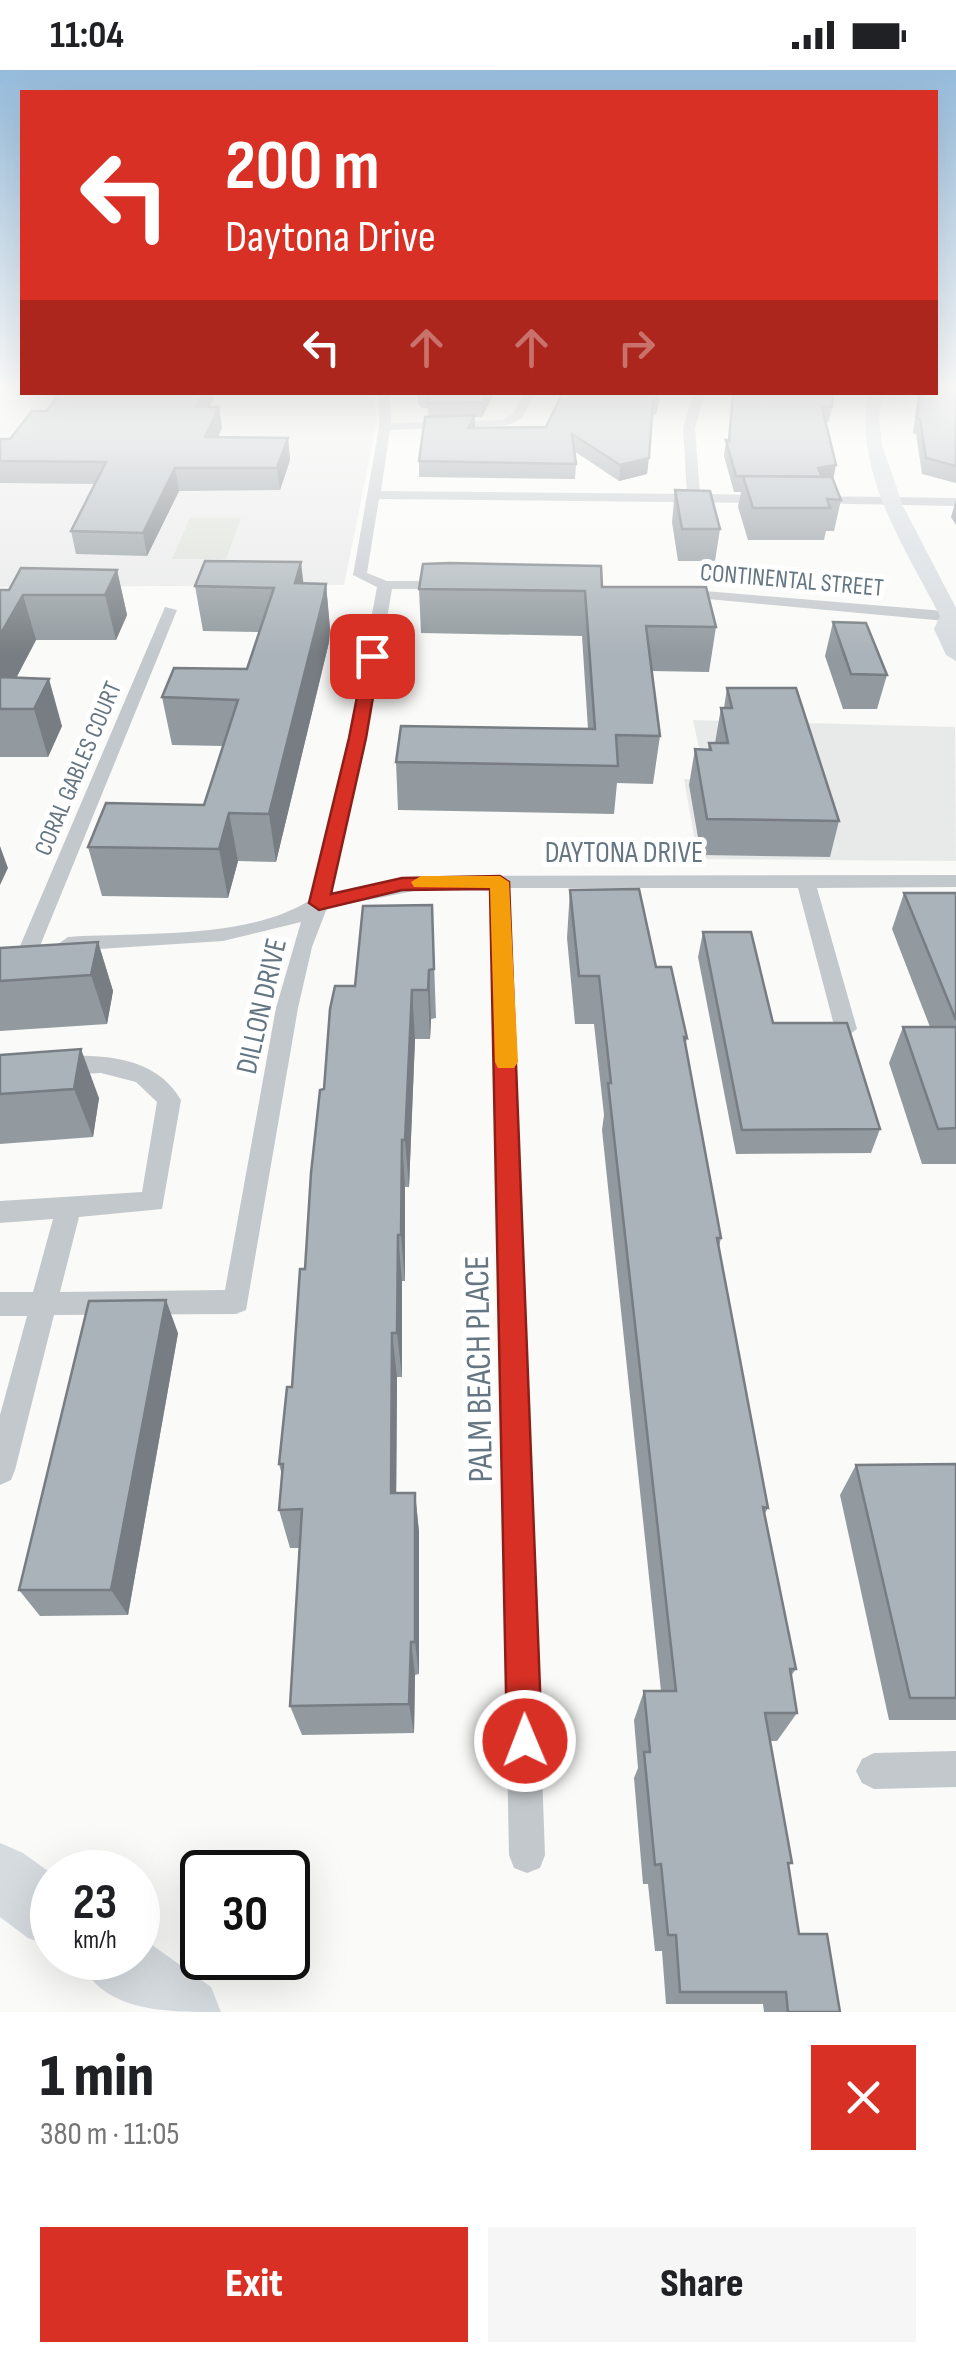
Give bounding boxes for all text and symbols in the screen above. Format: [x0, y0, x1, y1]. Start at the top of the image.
text: 11:04 [50, 13, 124, 58]
text: 200 m [225, 125, 380, 209]
icon: left [60, 130, 190, 260]
text: Daytona Drive [225, 210, 436, 265]
icon: left [294, 320, 349, 375]
icon: ahead [399, 320, 454, 375]
icon: ahead [504, 320, 559, 375]
icon: right [609, 320, 664, 375]
street label: CONTINENTAL STREET [699, 557, 885, 604]
pin [330, 614, 415, 699]
icon: arrive [345, 629, 400, 684]
street label: CORAL GABLES COURT [28, 677, 129, 860]
street label: DAYTONA DRIVE [545, 835, 703, 871]
street label: DILLON DRIVE [229, 935, 295, 1077]
street label: PALM BEACH PLACE [456, 1255, 503, 1483]
position arrow [473, 1689, 577, 1793]
speed limit sign: 30 [180, 1850, 310, 1980]
text: 23 [73, 1873, 117, 1933]
text: km/h [73, 1925, 117, 1956]
text: 1 min [40, 2041, 154, 2113]
button: close [811, 2045, 916, 2150]
text: 380 m · 11:05 [40, 2115, 179, 2154]
button: Exit [40, 2227, 468, 2342]
button: Share [488, 2227, 916, 2342]

